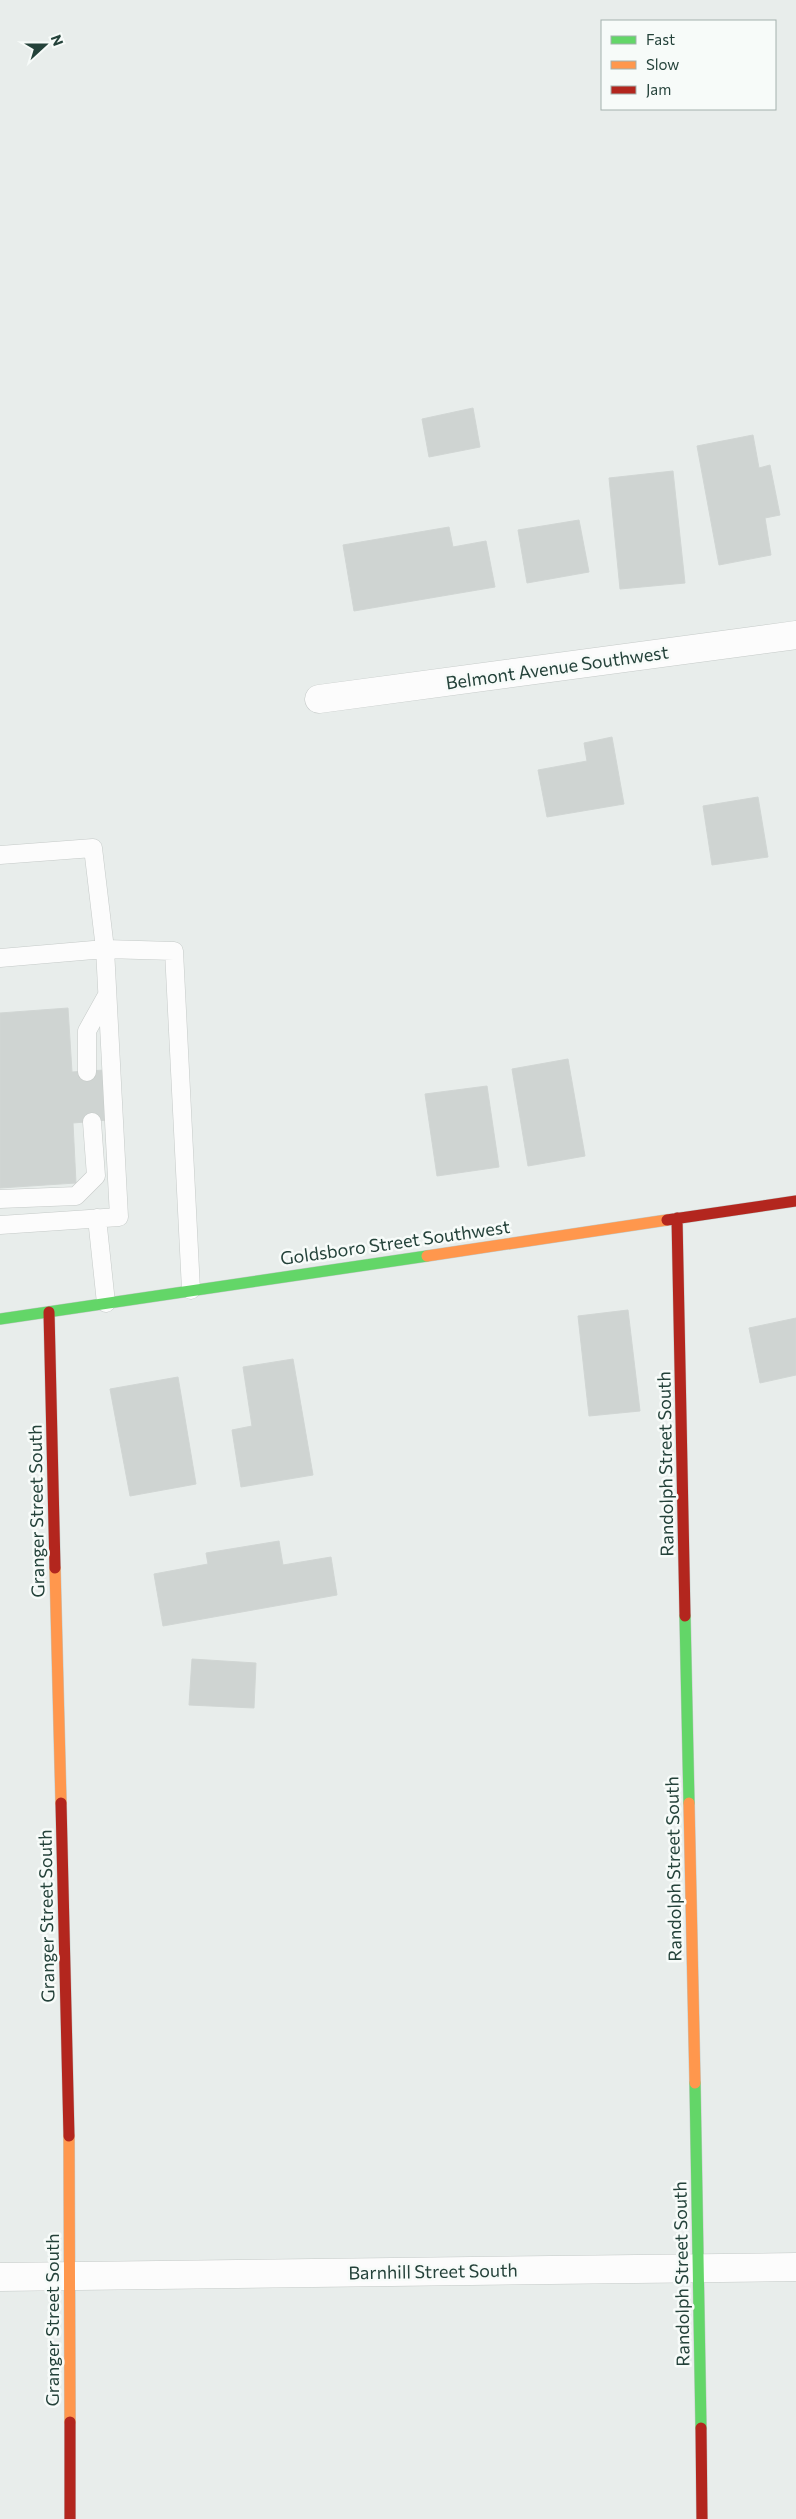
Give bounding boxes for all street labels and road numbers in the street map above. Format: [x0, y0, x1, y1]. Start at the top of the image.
street label: Belmont Avenue Southwest [444, 640, 670, 694]
street label: Goldsboro Street Southwest [279, 1215, 511, 1269]
street label: Randolph Street South [652, 1371, 678, 1557]
street label: Granger Street South [23, 1424, 49, 1598]
street label: Randolph Street South [660, 1776, 686, 1962]
street label: Granger Street South [33, 1829, 59, 2003]
street label: Randolph Street South [668, 2181, 694, 2367]
street label: Granger Street South [41, 2233, 63, 2407]
street label: Barnhill Street South [348, 2259, 518, 2283]

